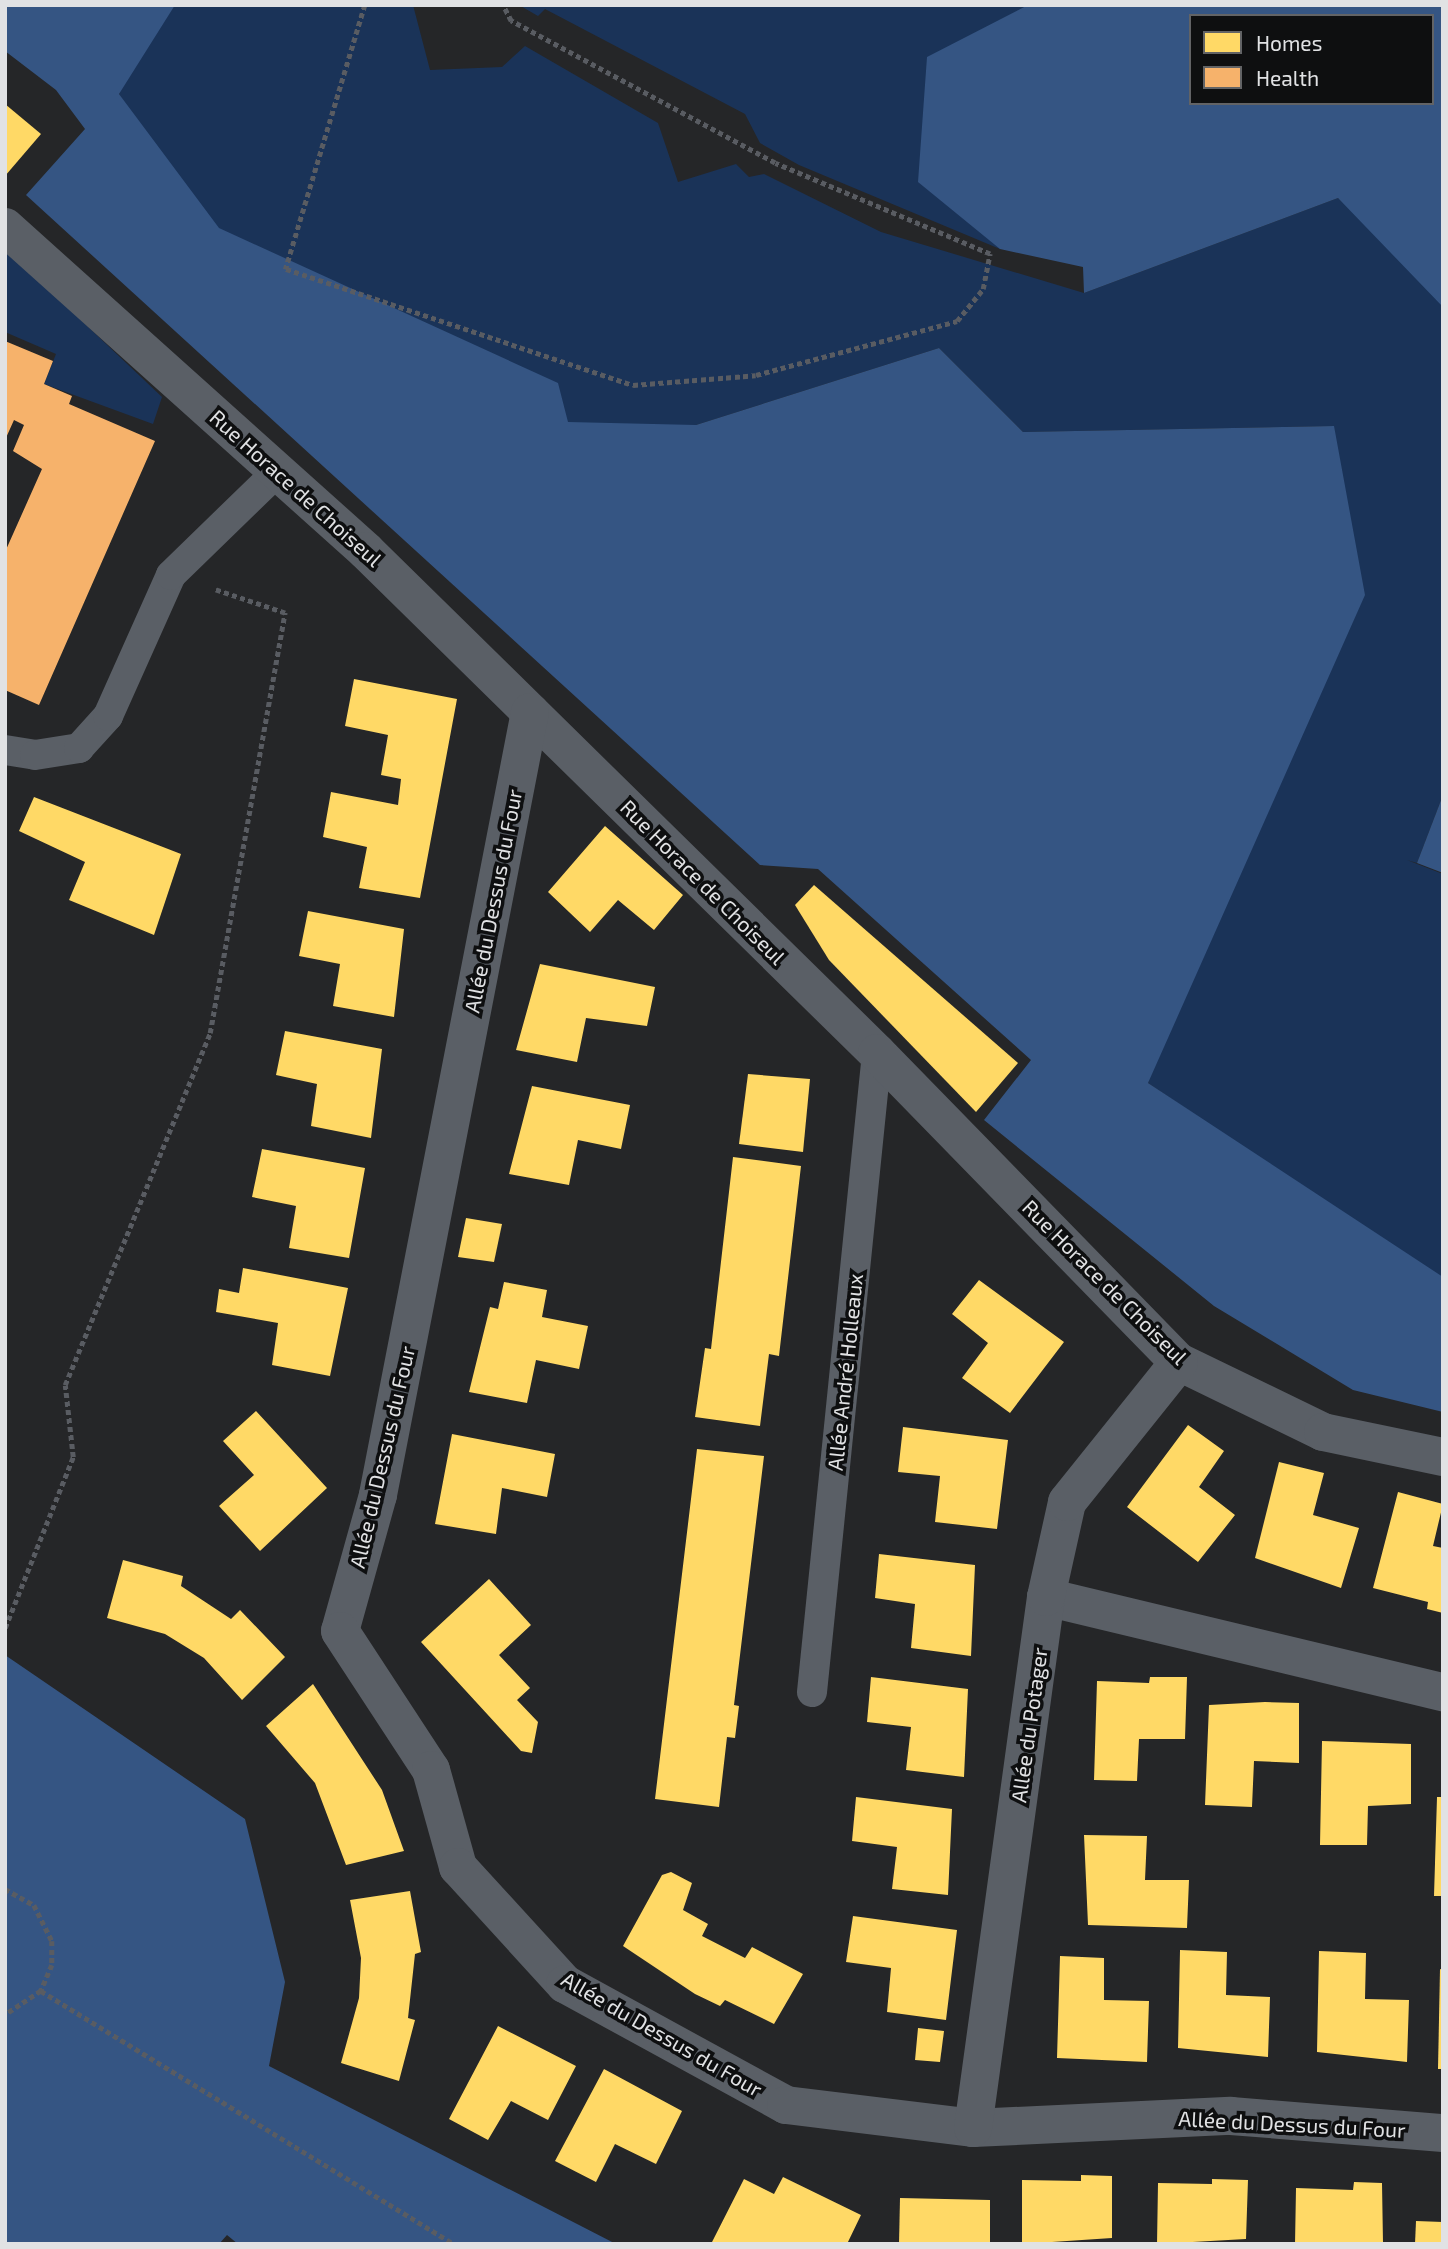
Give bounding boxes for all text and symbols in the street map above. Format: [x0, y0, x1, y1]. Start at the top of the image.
legend [1189, 14, 1434, 105]
text: Homes [1256, 30, 1322, 55]
text: Health [1256, 65, 1319, 90]
street label: Rue Horace de Choiseul [205, 404, 387, 572]
street label: Allée du Dessus du Four [459, 787, 527, 1015]
street label: Rue Horace de Choiseul [615, 794, 791, 970]
street label: Rue Horace de Choiseul [1017, 1194, 1193, 1370]
street label: Allée André Holleaux [822, 1272, 868, 1472]
street label: Allée du Dessus du Four [344, 1343, 420, 1571]
street label: Allée du Potager [1006, 1646, 1052, 1804]
street label: Allée du Dessus du Four [557, 1966, 767, 2102]
street label: Allée du Dessus du Four [1178, 2105, 1406, 2143]

